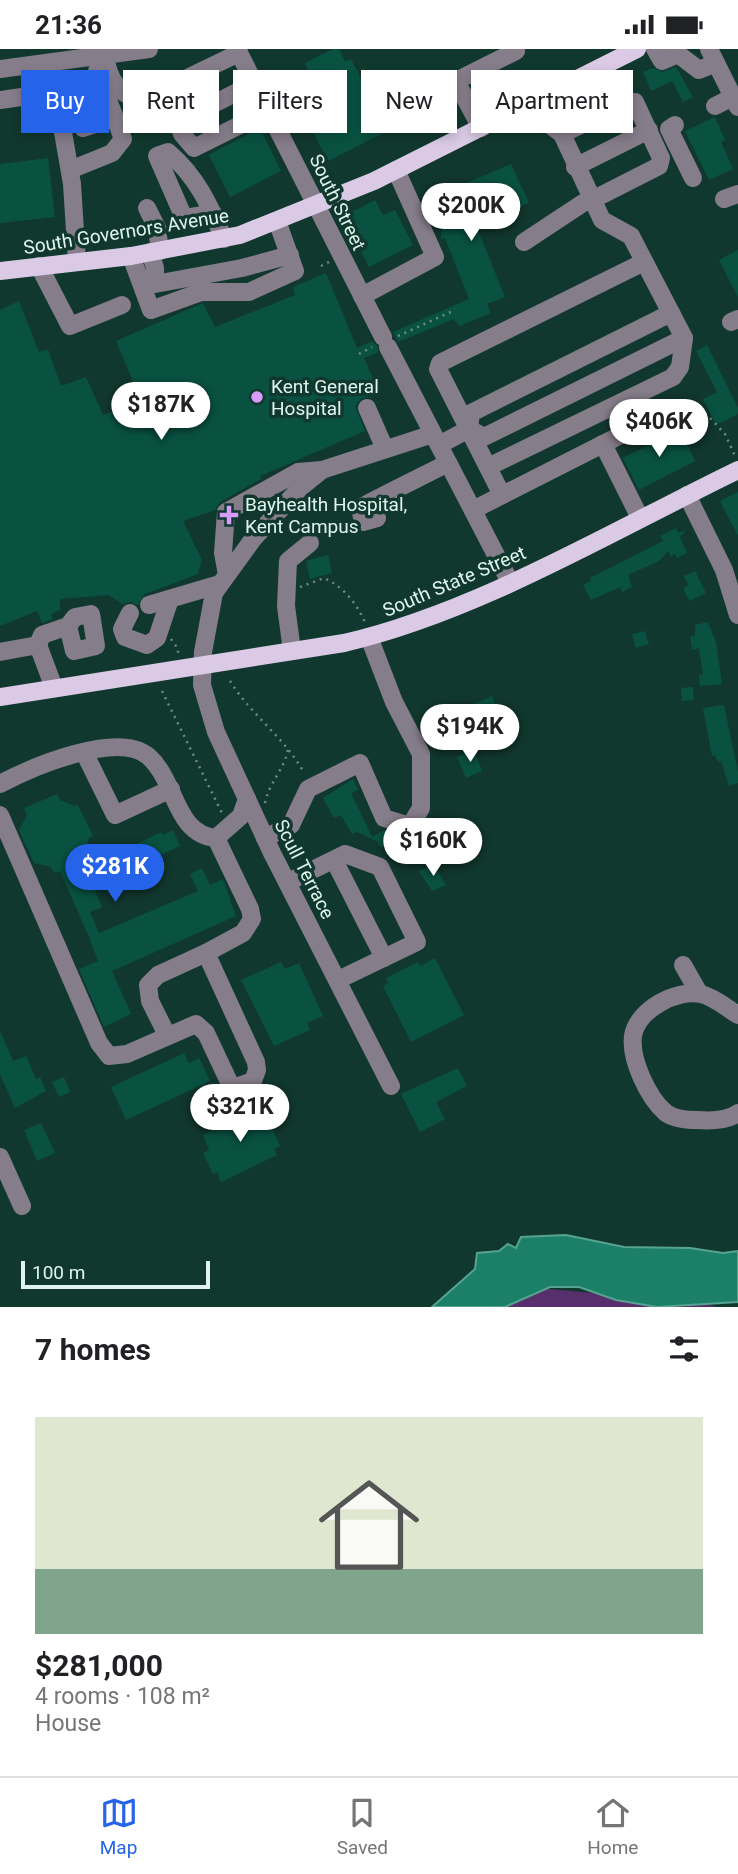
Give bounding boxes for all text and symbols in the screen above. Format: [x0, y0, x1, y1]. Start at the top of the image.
text: 21:36 [35, 10, 102, 40]
chip: Buy [21, 70, 109, 133]
chip: Rent [123, 70, 219, 133]
chip: Filters [233, 70, 347, 133]
chip: New [361, 70, 457, 133]
chip: Apartment [471, 70, 633, 133]
street label: South Street [304, 150, 371, 254]
pin: $200K [422, 183, 520, 243]
text: $200K [437, 192, 505, 219]
street label: South Governors Avenue [22, 204, 230, 259]
place label: Kent General Hospital [271, 375, 379, 420]
pin: $187K [112, 383, 210, 442]
marker: Kent General Hospital [249, 389, 265, 405]
text: $187K [127, 391, 195, 418]
pin: $406K [610, 399, 708, 459]
text: $406K [625, 408, 693, 435]
place label: Bayhealth Hospital, Kent Campus [245, 493, 407, 538]
marker: Bayhealth Hospital, Kent Campus [219, 505, 239, 525]
street label: South State Street [379, 541, 529, 622]
pin: $194K [421, 705, 519, 764]
text: $194K [436, 713, 504, 740]
street label: Scull Terrace [270, 816, 339, 923]
pin: $160K [384, 819, 482, 878]
text: $160K [399, 827, 467, 854]
pin: $281K [66, 845, 164, 904]
text: $281K [81, 853, 149, 880]
pin: $321K [191, 1085, 289, 1144]
text: $321K [206, 1093, 274, 1120]
scale bar [21, 1258, 210, 1290]
text: 100 m [32, 1261, 85, 1284]
icon: filters [665, 1330, 703, 1368]
text: 7 homes [35, 1332, 151, 1367]
icon: home [306, 1462, 432, 1588]
text: $281,000 [35, 1648, 163, 1683]
text: 4 rooms · 108 m² [35, 1683, 210, 1710]
text: House [35, 1710, 101, 1737]
tab: Map [100, 1794, 138, 1859]
tab: Saved [337, 1794, 388, 1859]
tab: Home [587, 1794, 638, 1859]

